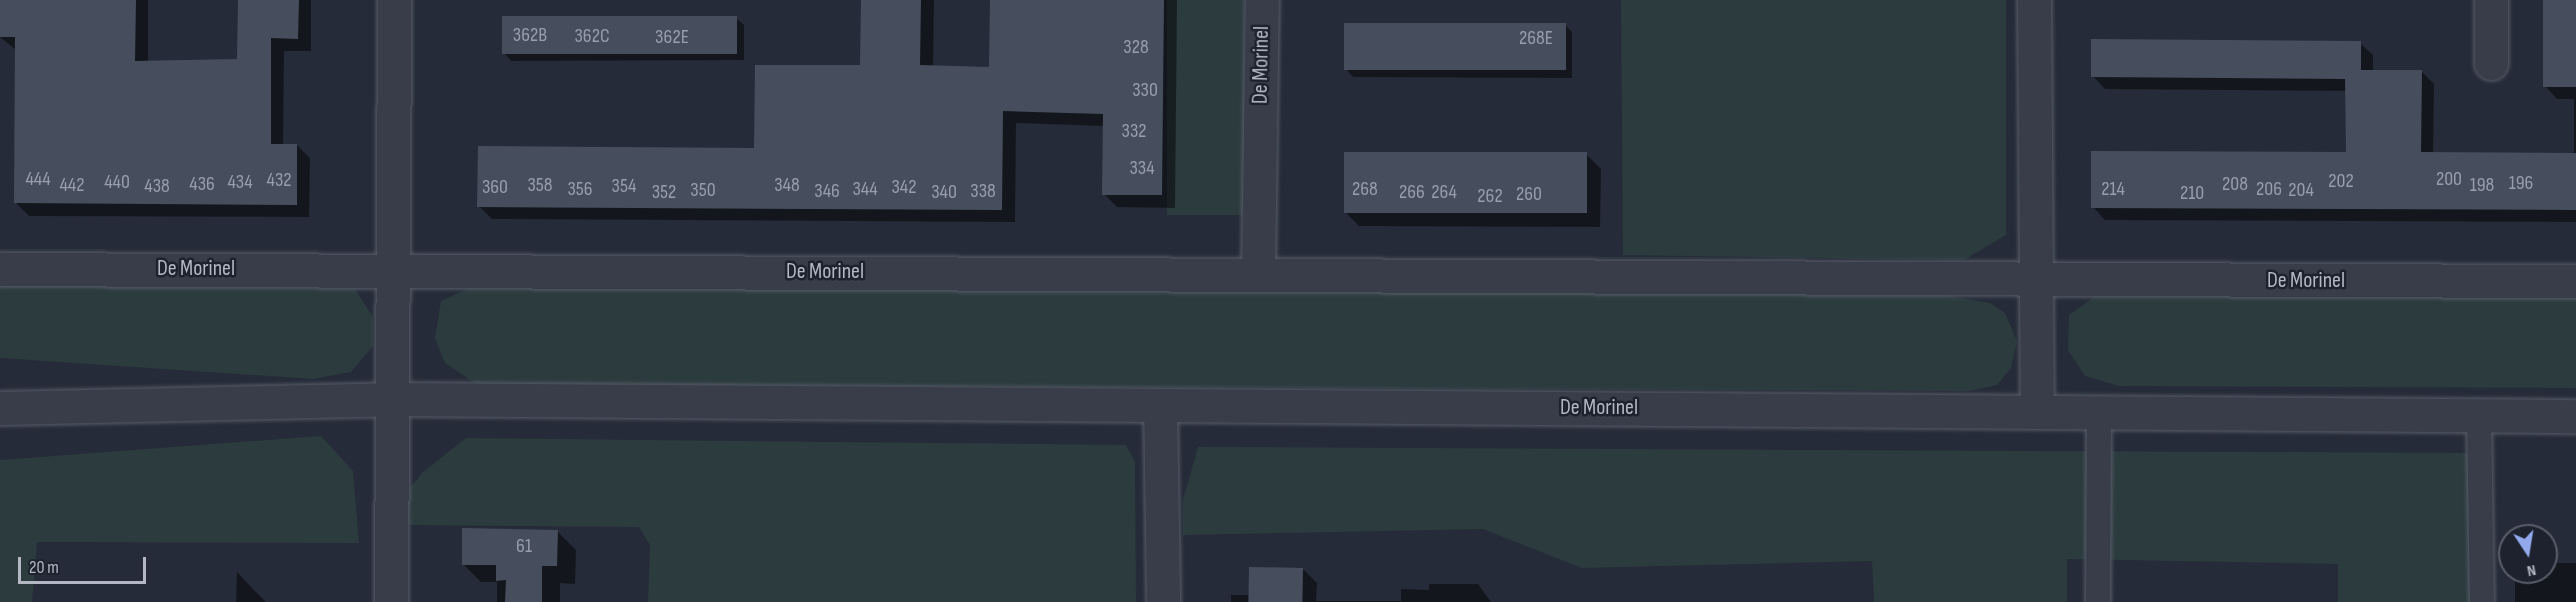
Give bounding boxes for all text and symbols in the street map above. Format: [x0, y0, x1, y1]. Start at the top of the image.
house number: 362B [513, 23, 547, 47]
house number: 362C [574, 24, 610, 48]
house number: 362E [655, 25, 689, 49]
street label: De Morinel [1247, 26, 1275, 104]
house number: 268E [1519, 26, 1553, 50]
house number: 328 [1123, 35, 1149, 59]
house number: 330 [1132, 78, 1158, 102]
house number: 332 [1121, 119, 1147, 143]
house number: 334 [1129, 156, 1155, 180]
house number: 444 [25, 167, 51, 191]
house number: 200 [2436, 167, 2462, 191]
house number: 432 [266, 168, 292, 192]
house number: 202 [2328, 169, 2354, 193]
house number: 440 [104, 170, 130, 194]
house number: 434 [227, 170, 253, 194]
house number: 196 [2509, 171, 2533, 195]
house number: 436 [189, 172, 215, 196]
house number: 208 [2222, 172, 2248, 196]
house number: 442 [59, 173, 85, 197]
house number: 358 [527, 173, 553, 197]
house number: 348 [774, 173, 800, 197]
house number: 198 [2470, 173, 2494, 197]
house number: 438 [144, 174, 170, 198]
house number: 354 [612, 174, 636, 198]
house number: 360 [482, 175, 508, 199]
house number: 342 [891, 175, 917, 199]
house number: 356 [567, 177, 593, 201]
house number: 344 [852, 177, 878, 201]
house number: 268 [1352, 177, 1378, 201]
house number: 214 [2101, 177, 2125, 201]
house number: 206 [2256, 177, 2282, 201]
house number: 350 [690, 178, 716, 202]
house number: 204 [2288, 178, 2314, 202]
house number: 346 [814, 179, 840, 203]
house number: 338 [970, 179, 996, 203]
house number: 352 [652, 180, 676, 204]
house number: 340 [931, 180, 957, 204]
house number: 266 [1399, 180, 1425, 204]
house number: 264 [1431, 180, 1457, 204]
house number: 210 [2180, 181, 2204, 205]
house number: 260 [1516, 182, 1542, 206]
house number: 262 [1477, 184, 1503, 208]
street label: De Morinel [157, 256, 235, 282]
street label: De Morinel [786, 259, 864, 285]
street label: De Morinel [2267, 268, 2345, 294]
street label: De Morinel [1560, 395, 1638, 421]
north arrow [2498, 524, 2558, 584]
house number: 61 [516, 534, 532, 558]
scale bar [21, 545, 148, 583]
text: 20 m [29, 557, 59, 578]
text: N [2525, 560, 2538, 580]

